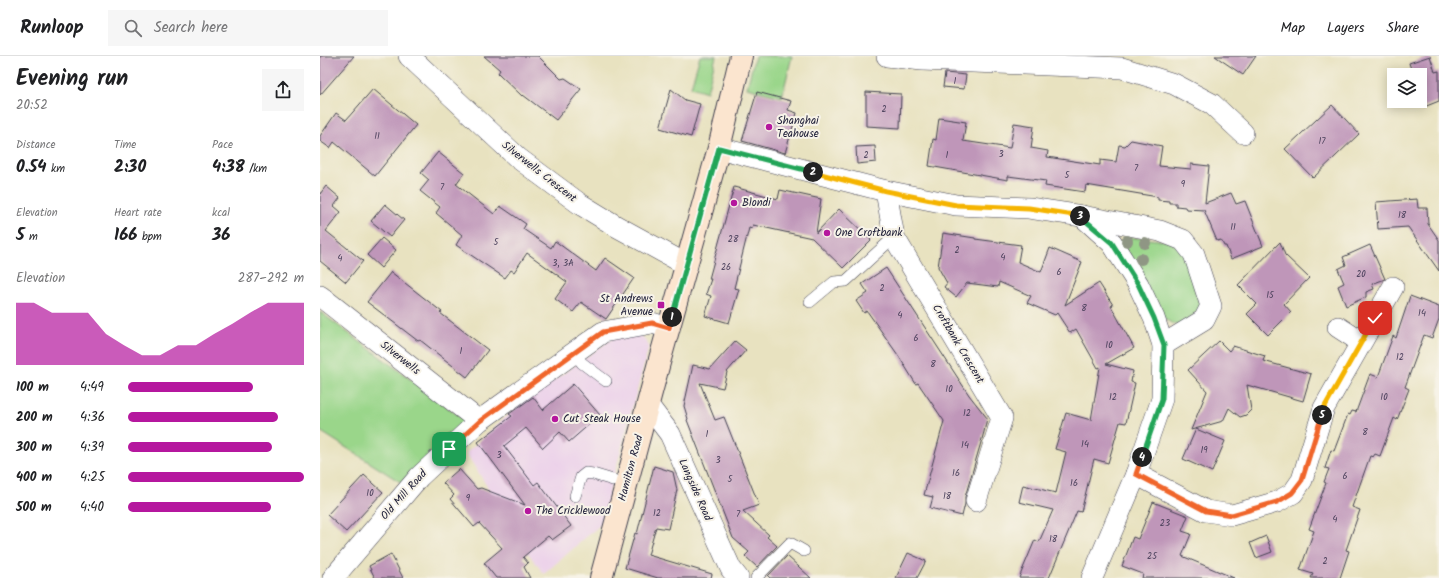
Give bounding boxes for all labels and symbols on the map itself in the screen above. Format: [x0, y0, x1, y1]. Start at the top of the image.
house number: 1 [954, 74, 957, 89]
house number: 2 [881, 102, 887, 117]
place label: Shanghai Teahouse [777, 112, 819, 143]
marker: Shanghai Teahouse [764, 122, 774, 132]
house number: 11 [374, 129, 380, 144]
house number: 17 [1319, 134, 1326, 149]
street label: Silverwells Crescent [498, 137, 581, 208]
house number: 3 [998, 147, 1004, 162]
house number: 2 [863, 148, 869, 163]
house number: 1 [946, 148, 949, 163]
house number: 7 [1134, 161, 1139, 176]
pin: 2 [803, 162, 823, 182]
house number: 5 [1065, 168, 1071, 183]
house number: 9 [1181, 177, 1186, 192]
house number: 7 [440, 180, 445, 195]
place label: Blondi [742, 194, 771, 212]
marker: Blondi [729, 198, 739, 208]
pin: 3 [1070, 206, 1090, 226]
house number: 18 [1398, 208, 1407, 223]
house number: 11 [1230, 220, 1236, 235]
place label: One Croftbank [835, 224, 903, 242]
marker: One Croftbank [822, 228, 832, 238]
house number: 28 [728, 232, 739, 247]
house number: 5 [494, 235, 500, 250]
house number: 2 [954, 243, 960, 258]
house number: 4 [1001, 250, 1006, 265]
house number: 4 [338, 251, 343, 266]
house number: 3, 3A [552, 256, 574, 271]
house number: 26 [721, 260, 731, 275]
house number: 6 [1056, 265, 1062, 280]
house number: 20 [1356, 267, 1366, 282]
house number: 2 [879, 281, 885, 296]
house number: 15 [1266, 288, 1275, 303]
place label: St Andrews Avenue [600, 290, 653, 321]
marker: St Andrews Avenue [656, 300, 666, 310]
street label: Croftbank Crescent [927, 301, 989, 388]
house number: 8 [1081, 301, 1087, 316]
pin [1358, 301, 1392, 335]
house number: 14 [1418, 306, 1426, 321]
pin: 1 [662, 307, 682, 327]
house number: 4 [898, 308, 903, 323]
house number: 6 [913, 331, 919, 346]
street label: Silverwells [376, 336, 424, 380]
house number: 10 [1105, 338, 1113, 353]
house number: 1 [460, 344, 463, 359]
house number: 12 [1396, 350, 1404, 365]
house number: 8 [930, 357, 936, 372]
house number: 10 [945, 382, 953, 397]
house number: 12 [1109, 390, 1117, 405]
house number: 10 [1380, 390, 1388, 405]
pin: 5 [1312, 405, 1332, 425]
house number: 12 [963, 406, 971, 421]
place label: Cut Steak House [563, 410, 641, 428]
marker: Cut Steak House [550, 414, 560, 424]
house number: 8 [1362, 425, 1368, 440]
house number: 1 [706, 427, 709, 442]
pin [432, 432, 466, 466]
street label: Hamilton Road [613, 432, 649, 503]
house number: 14 [1081, 437, 1089, 452]
house number: 14 [961, 438, 969, 453]
house number: 19 [1200, 443, 1208, 458]
pin: 4 [1132, 447, 1152, 467]
house number: 3 [496, 448, 502, 463]
house number: 3 [715, 453, 721, 468]
street label: Langside Road [673, 456, 717, 524]
street label: Old Mill Road [376, 465, 432, 524]
house number: 16 [952, 466, 960, 481]
house number: 6 [1342, 469, 1348, 484]
house number: 5 [728, 472, 734, 487]
house number: 16 [1070, 476, 1078, 491]
house number: 10 [366, 486, 374, 501]
house number: 18 [943, 489, 952, 504]
house number: 9 [466, 491, 471, 506]
place label: The Cricklewood [536, 502, 611, 520]
marker: The Cricklewood [523, 506, 533, 516]
house number: 12 [653, 506, 661, 521]
house number: 7 [736, 507, 741, 522]
house number: 4 [1333, 512, 1338, 527]
house number: 23 [1160, 516, 1170, 531]
house number: 18 [1049, 532, 1058, 547]
house number: 25 [1147, 549, 1158, 564]
house number: 2 [1322, 554, 1328, 569]

